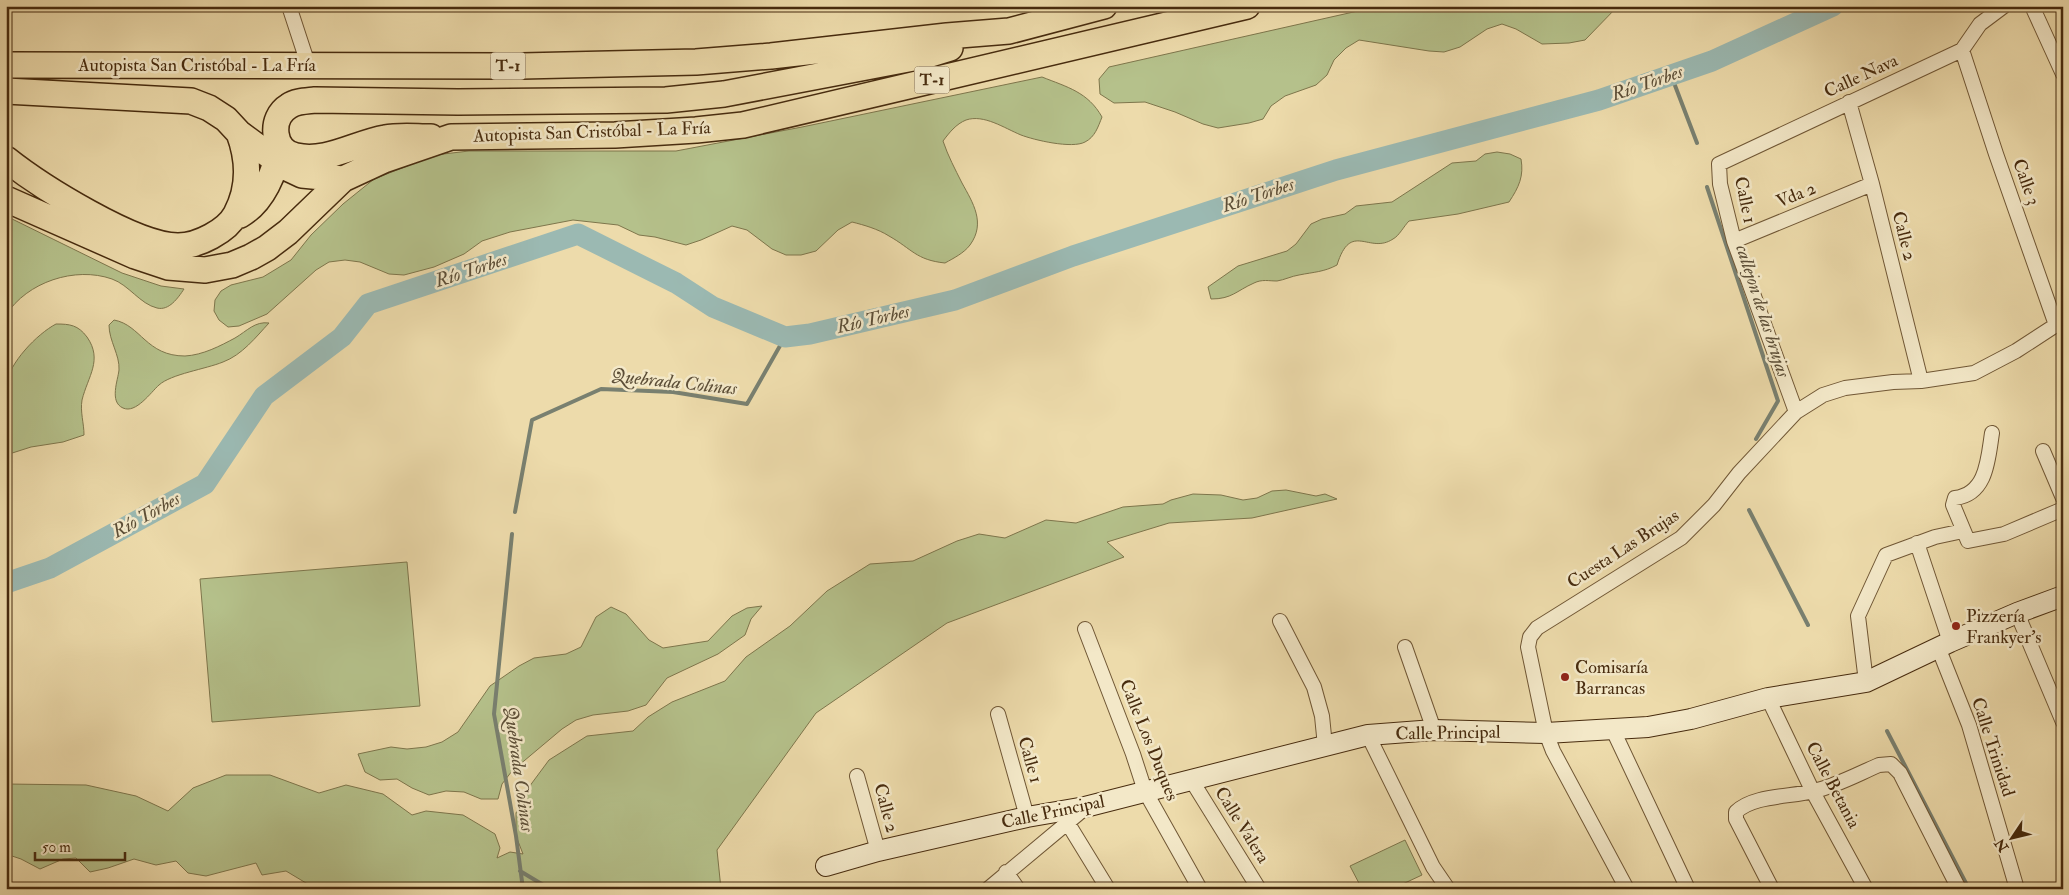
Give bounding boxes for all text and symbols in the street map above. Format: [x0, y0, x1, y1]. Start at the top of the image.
street label: Calle Nava [1820, 49, 1902, 103]
road number: T-1 [490, 52, 526, 80]
street label: Autopista San Cristóbal - La Fría [77, 54, 316, 77]
water label: Río Torbes [1607, 59, 1687, 107]
road number: T-1 [914, 66, 950, 94]
street label: Autopista San Cristóbal - La Fría [472, 116, 712, 148]
street label: Calle 3 [2007, 156, 2045, 208]
water label: Río Torbes [1218, 172, 1298, 218]
street label: Calle 1 [1729, 174, 1761, 226]
street label: Vda 2 [1773, 177, 1819, 213]
street label: Calle 2 [1887, 209, 1921, 263]
water label: callejon de las brujas [1730, 242, 1796, 381]
water label: Río Torbes [431, 247, 511, 293]
water label: Río Torbes [833, 299, 913, 339]
water label: Quebrada Colinas [610, 363, 739, 401]
water label: Río Torbes [107, 486, 185, 544]
street label: Cuesta Las Brujas [1563, 504, 1683, 594]
place label: Pizzería Frankyer's [1966, 605, 2041, 649]
marker: Pizzería Frankyer's [1950, 620, 1962, 632]
place label: Comisaría Barrancas [1575, 656, 1649, 700]
marker: Comisaría Barrancas [1559, 671, 1571, 683]
street label: Calle Los Duques [1114, 676, 1184, 804]
street label: Calle Trinidad [1966, 694, 2020, 800]
water label: Quebrada Colinas [498, 705, 540, 834]
street label: Calle Principal [1395, 721, 1501, 745]
street label: Calle 1 [1012, 734, 1048, 786]
street label: Calle Betania [1801, 738, 1866, 833]
street label: Calle 2 [868, 781, 904, 835]
street label: Calle Valera [1210, 783, 1275, 868]
street label: Calle Principal [999, 790, 1107, 834]
north arrow [1986, 812, 2036, 862]
scale bar [35, 830, 125, 862]
text: N [1991, 835, 2013, 856]
text: 50 m [42, 838, 71, 857]

